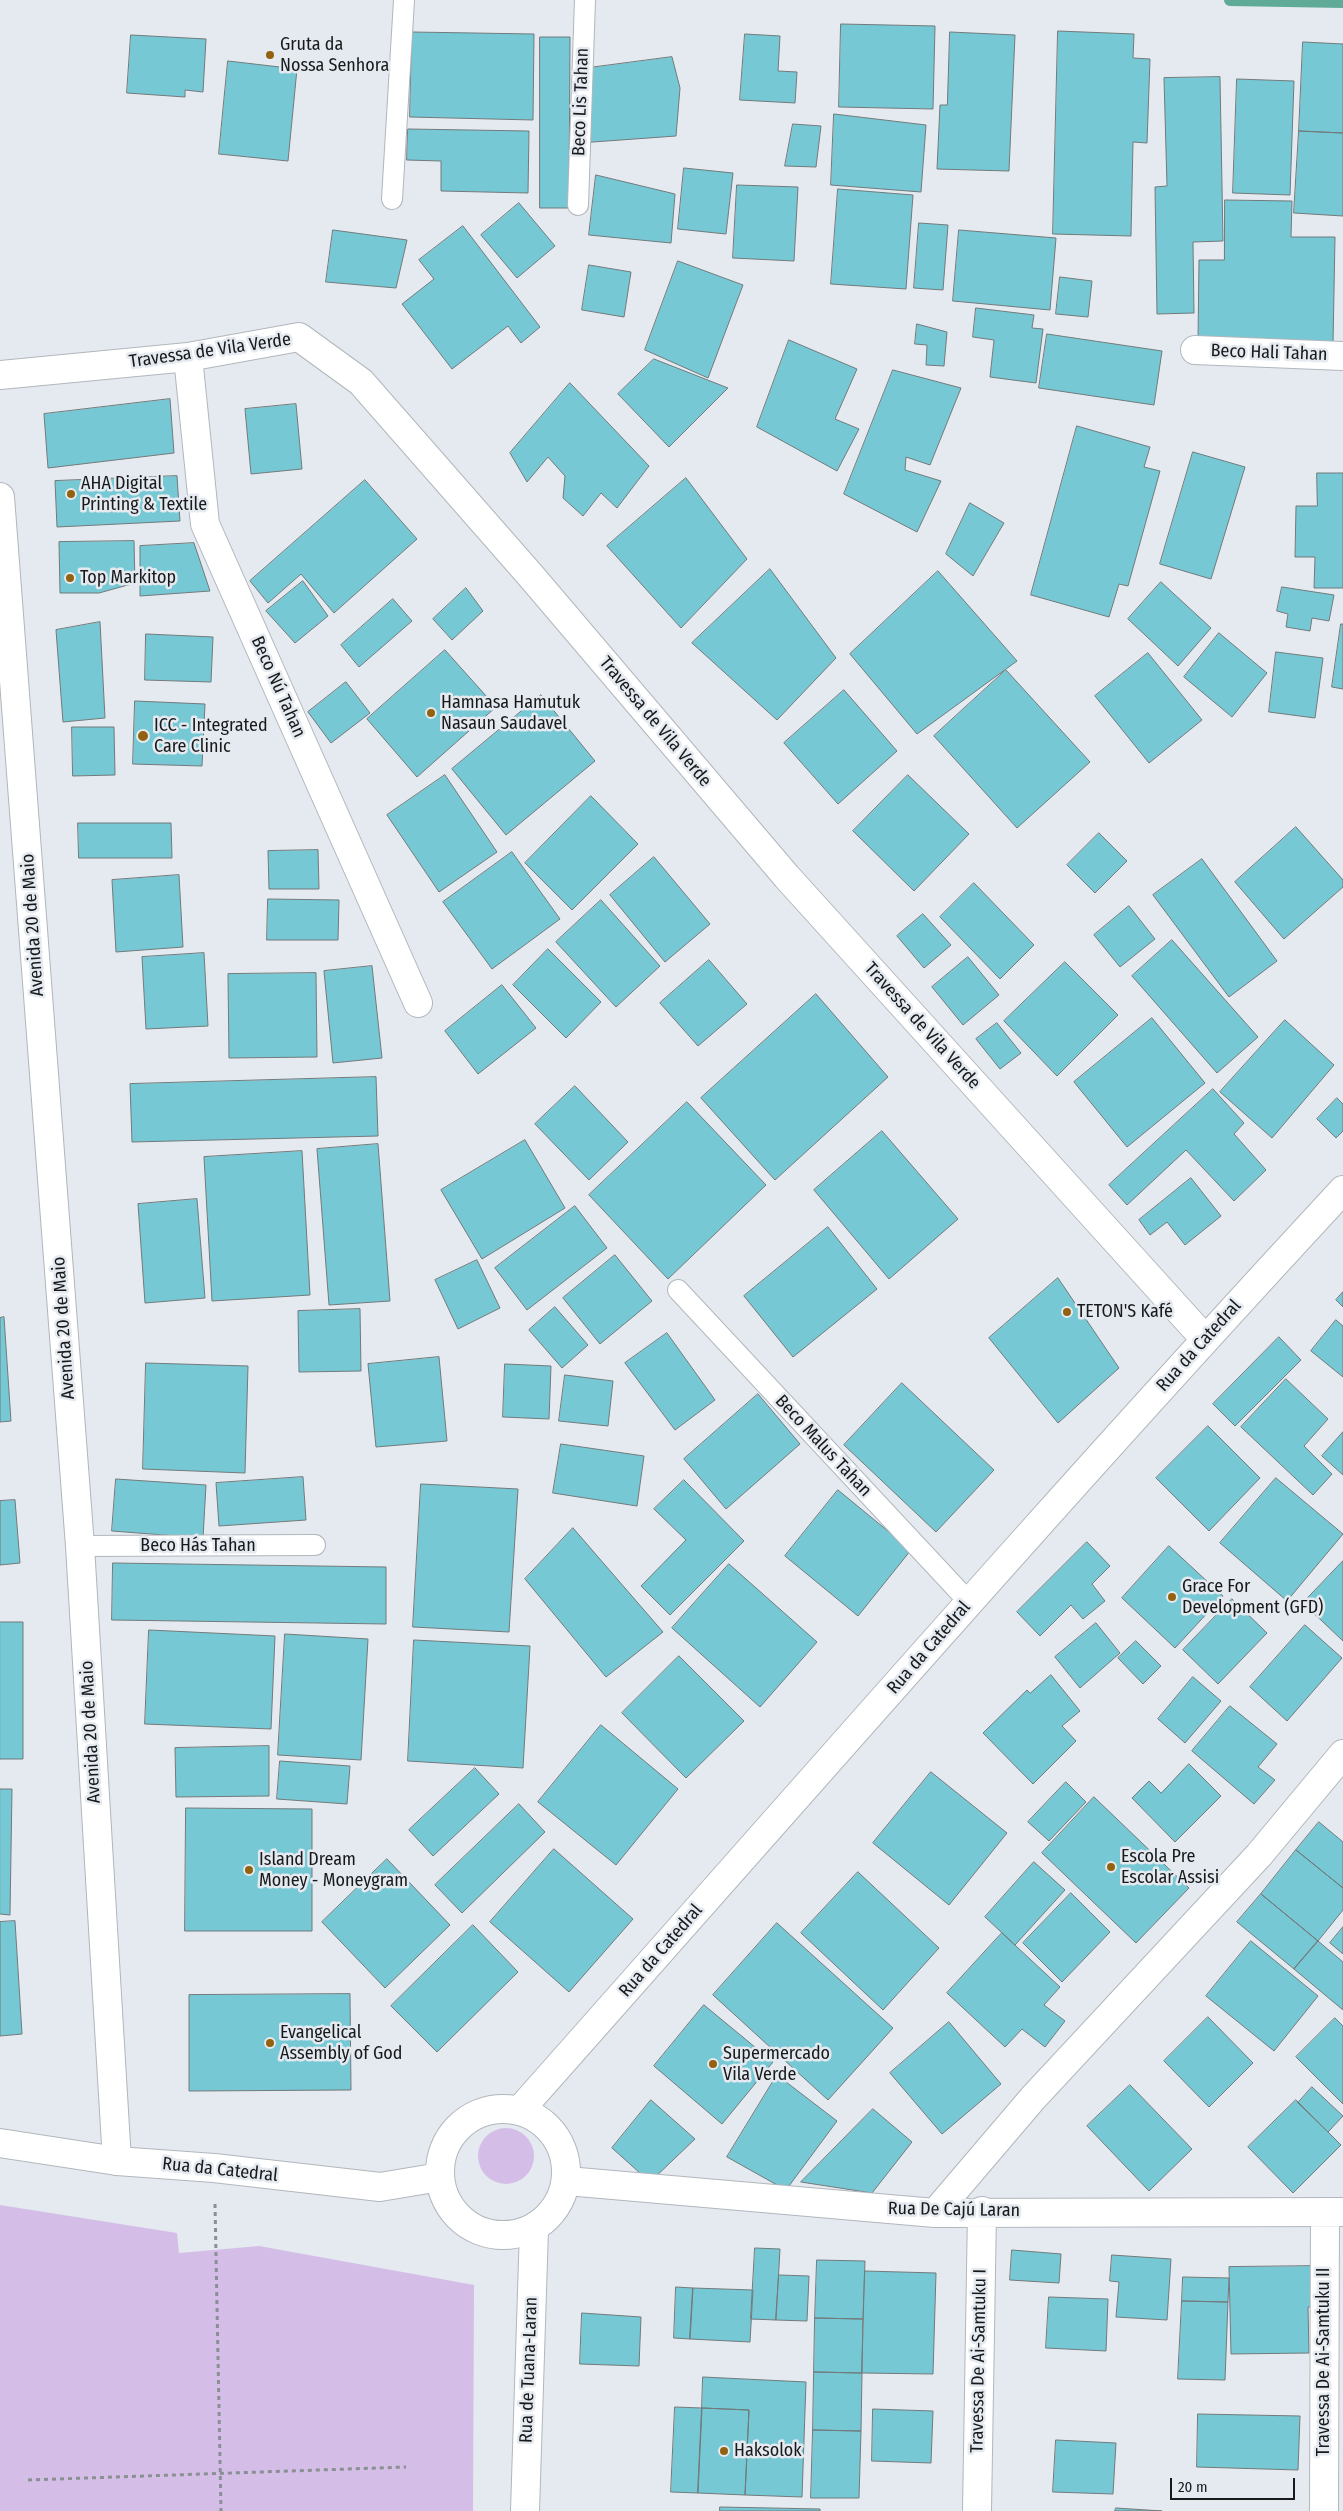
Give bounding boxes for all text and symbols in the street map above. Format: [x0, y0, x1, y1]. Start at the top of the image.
place label: Gruta da Nossa Senhora [280, 34, 389, 76]
street label: Beco Lis Tahan [568, 48, 594, 156]
marker: Gruta da Nossa Senhora [264, 49, 276, 61]
street label: Travessa de Vila Verde [128, 329, 292, 373]
street label: Beco Hali Tahan [1210, 340, 1328, 366]
place label: AHA Digital Printing & Textile [81, 473, 207, 516]
marker: AHA Digital Printing & Textile [65, 488, 77, 500]
place label: Top Markitop [80, 567, 176, 589]
marker: Top Markitop [64, 572, 76, 584]
street label: Beco Nú Tahan [246, 633, 310, 741]
street label: Travessa de Vila Verde [594, 653, 716, 791]
place label: Hamnasa Hamutuk Nasaun Saudavel [441, 692, 580, 734]
marker: Hamnasa Hamutuk Nasaun Saudavel [425, 707, 437, 719]
place label: ICC - Integrated Care Clinic [154, 715, 268, 758]
marker: ICC - Integrated Care Clinic [136, 729, 150, 743]
street label: Avenida 20 de Maio [17, 853, 49, 997]
street label: Travessa de Vila Verde [859, 958, 985, 1094]
street label: Avenida 20 de Maio [48, 1256, 80, 1400]
street label: Rua da Catedral [1152, 1296, 1246, 1396]
place label: TETON'S Kafé [1077, 1301, 1173, 1323]
marker: TETON'S Kafé [1061, 1306, 1073, 1318]
street label: Beco Malus Tahan [770, 1391, 876, 1501]
street label: Beco Hás Tahan [140, 1535, 256, 1557]
place label: Grace For Development (GFD) [1182, 1576, 1323, 1618]
marker: Grace For Development (GFD) [1166, 1591, 1178, 1603]
street label: Rua da Catedral [883, 1597, 975, 1699]
street label: Avenida 20 de Maio [76, 1660, 106, 1804]
place label: Escola Pre Escolar Assisi [1121, 1846, 1219, 1888]
place label: Island Dream Money - Moneygram [259, 1849, 408, 1892]
marker: Escola Pre Escolar Assisi [1105, 1861, 1117, 1873]
marker: Island Dream Money - Moneygram [243, 1864, 255, 1876]
street label: Rua da Catedral [615, 1900, 707, 2002]
place label: Evangelical Assembly of God [280, 2022, 402, 2064]
marker: Evangelical Assembly of God [264, 2037, 276, 2049]
place label: Supermercado Vila Verde [723, 2043, 830, 2086]
marker: Supermercado Vila Verde [707, 2058, 719, 2070]
street label: Rua da Catedral [161, 2153, 279, 2187]
street label: Rua De Cajú Laran [888, 2198, 1020, 2222]
street label: Travessa De Ai-Samtuku II [1313, 2268, 1335, 2456]
street label: Travessa De Ai-Samtuku I [967, 2269, 991, 2453]
street label: Rua de Tuana-Laran [516, 2296, 542, 2444]
place label: Haksolok [734, 2440, 802, 2462]
marker: Haksolok [718, 2445, 730, 2457]
scale bar [1173, 2468, 1298, 2500]
text: 20 m [1178, 2478, 1208, 2496]

